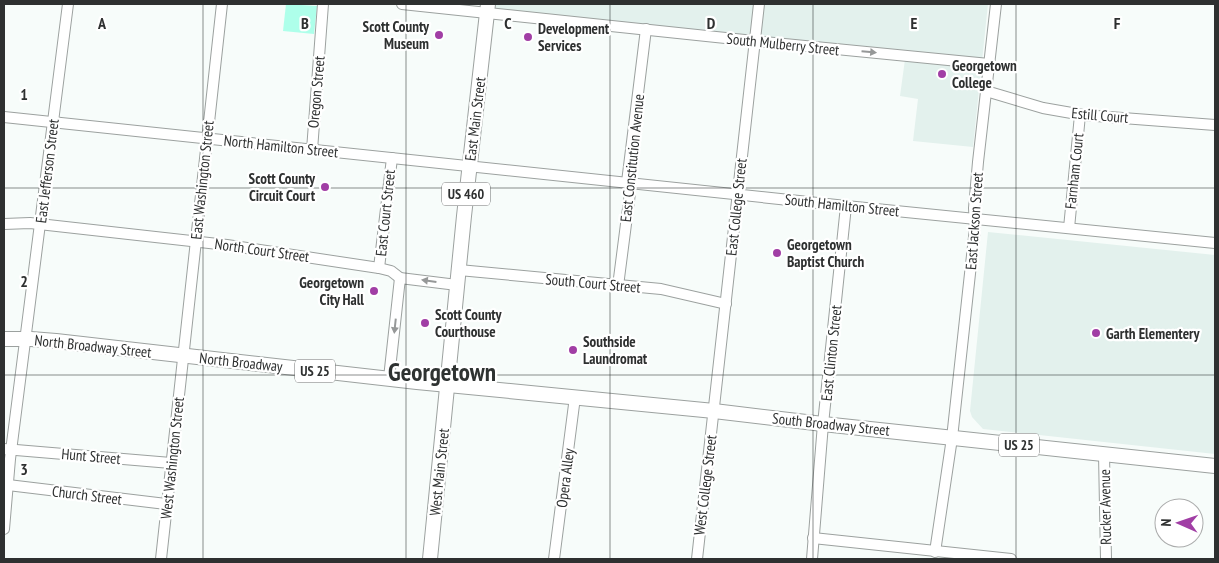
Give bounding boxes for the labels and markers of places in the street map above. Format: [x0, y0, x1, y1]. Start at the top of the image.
place label: Scott County Museum [363, 17, 430, 53]
place label: Development Services [538, 19, 610, 55]
marker: Scott County Museum [433, 29, 445, 41]
marker: Development Services [522, 31, 534, 43]
place label: Georgetown College [952, 56, 1017, 92]
marker: Georgetown College [936, 68, 948, 80]
place label: Scott County Circuit Court [249, 169, 316, 205]
marker: Scott County Circuit Court [319, 181, 331, 193]
place label: Georgetown Baptist Church [787, 235, 864, 271]
marker: Georgetown Baptist Church [771, 247, 783, 259]
place label: Georgetown City Hall [299, 273, 364, 309]
marker: Georgetown City Hall [368, 285, 380, 297]
place label: Scott County Courthouse [435, 305, 502, 341]
marker: Scott County Courthouse [419, 317, 431, 329]
place label: Garth Elementery [1106, 324, 1200, 343]
marker: Garth Elementery [1090, 327, 1102, 339]
place label: Southside Laundromat [583, 332, 648, 368]
marker: Southside Laundromat [567, 344, 579, 356]

